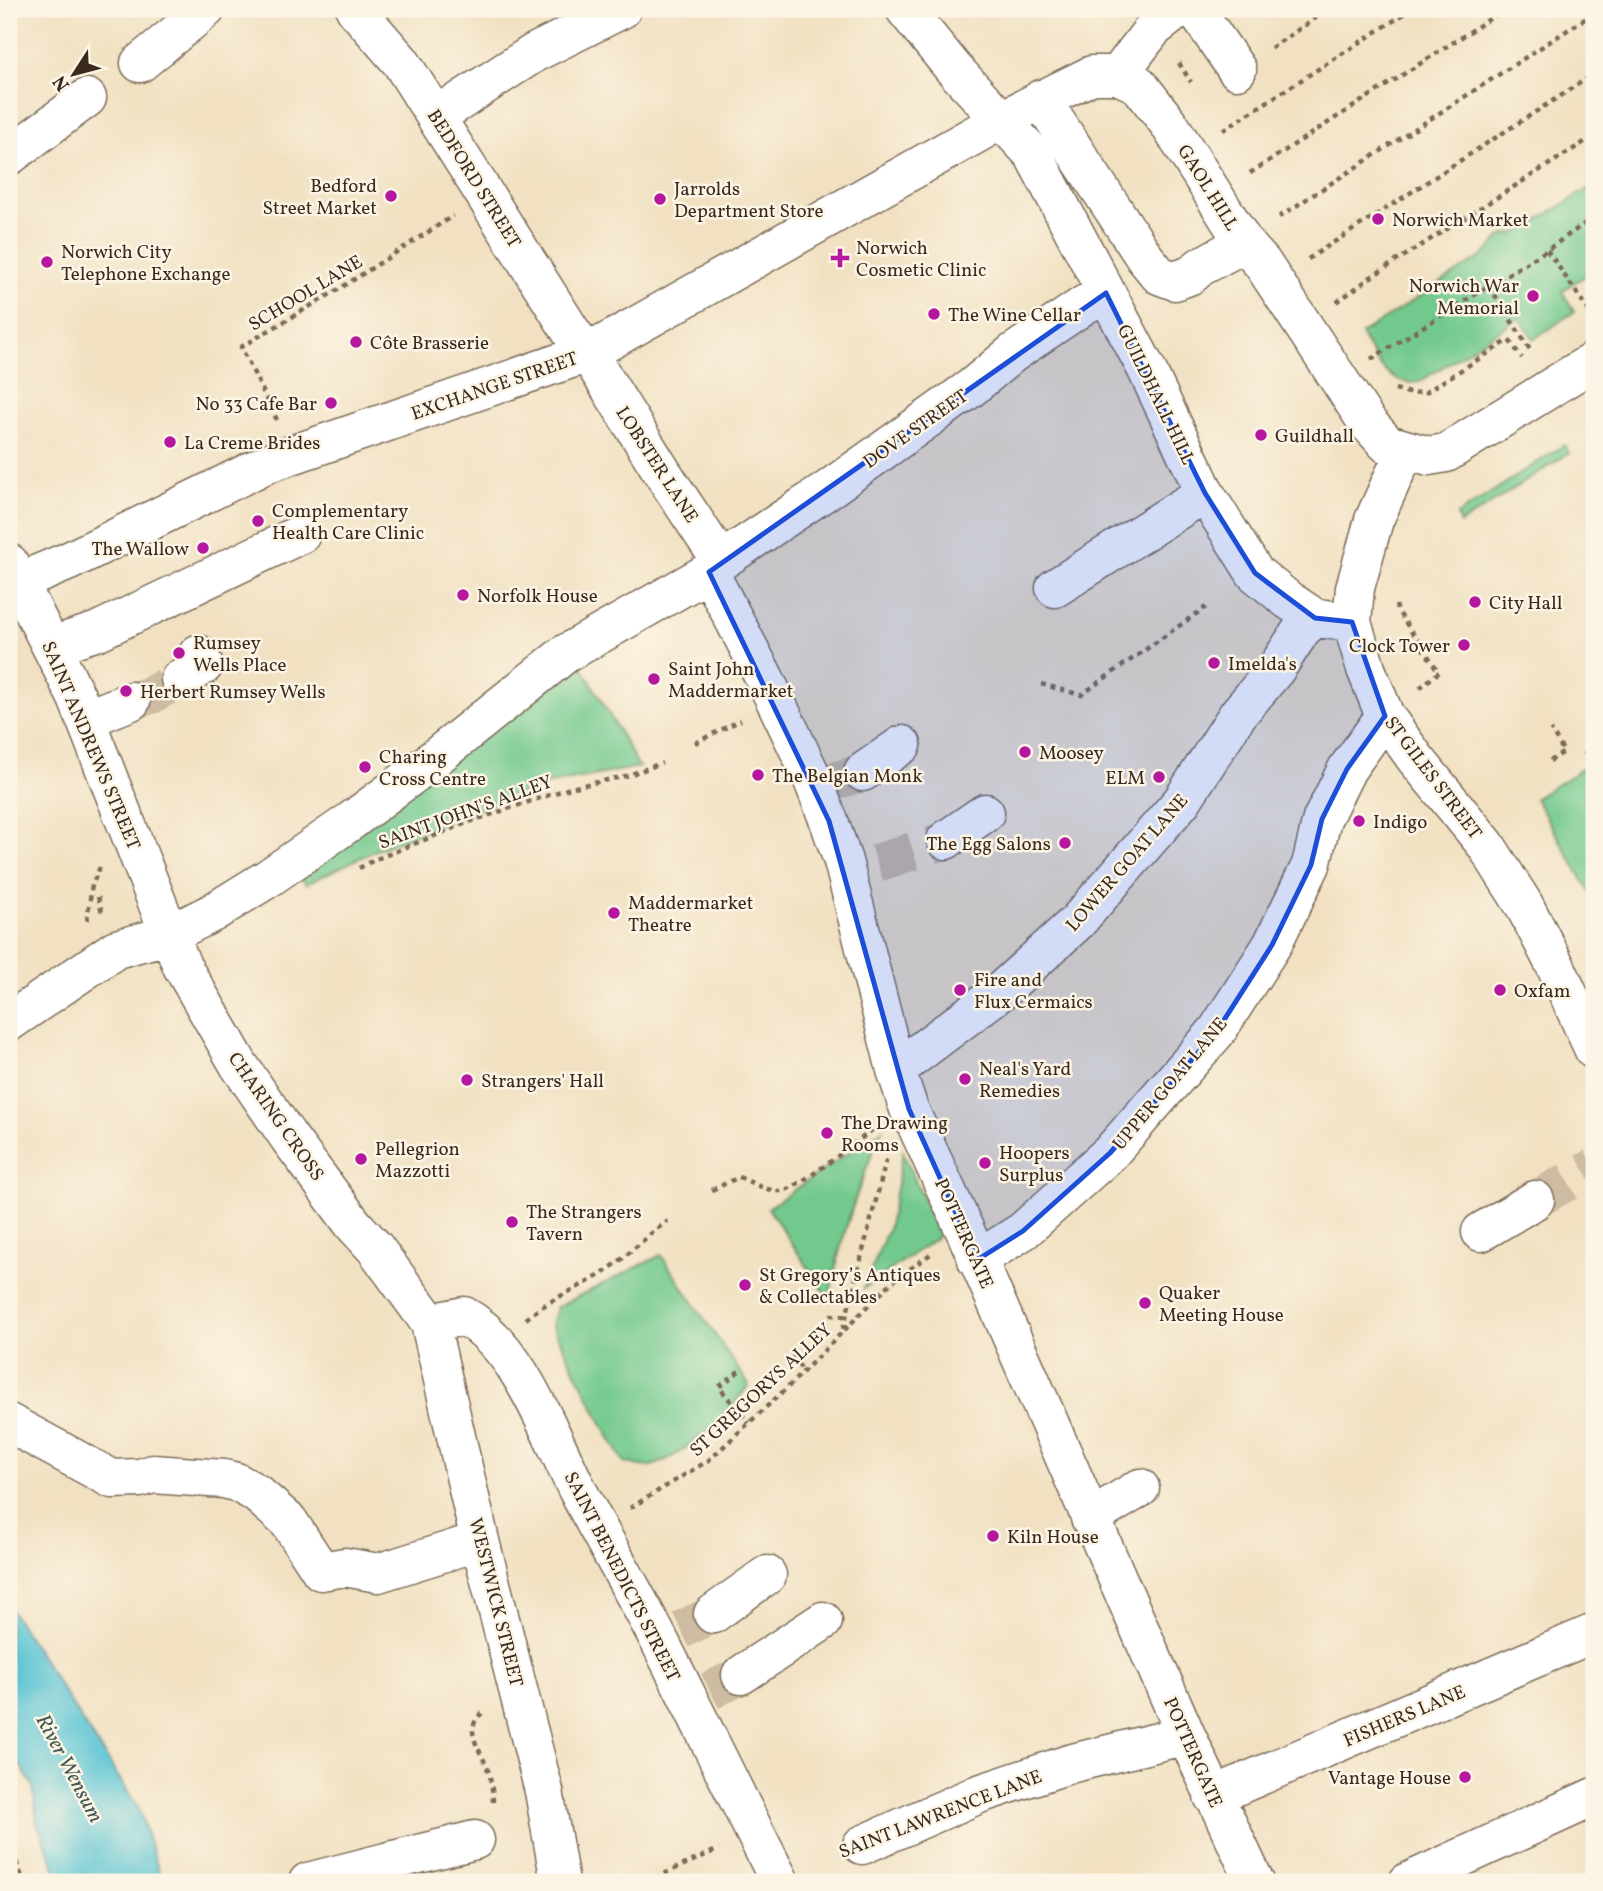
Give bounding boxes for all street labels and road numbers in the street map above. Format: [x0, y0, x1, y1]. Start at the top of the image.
street label: BEDFORD STREET [420, 105, 527, 253]
street label: GAOL HILL [1171, 140, 1244, 236]
street label: SCHOOL LANE [244, 249, 368, 338]
street label: GUILDHALL HILL [1110, 320, 1201, 470]
street label: EXCHANGE STREET [408, 346, 581, 428]
street label: DOVE STREET [858, 384, 974, 475]
street label: LOBSTER LANE [609, 402, 704, 529]
street label: SAINT ANDREWS STREET [34, 638, 146, 854]
street label: ST GILES STREET [1377, 711, 1487, 845]
street label: SAINT JOHN'S ALLEY [375, 769, 556, 856]
street label: LOWER GOAT LANE [1060, 789, 1195, 938]
street label: UPPER GOAT LANE [1107, 1012, 1234, 1156]
street label: CHARING CROSS [221, 1047, 330, 1187]
street label: POTTERGATE [927, 1174, 999, 1293]
street label: ST GREGORYS ALLEY [685, 1318, 838, 1463]
street label: SAINT BENEDICTS STREET [557, 1467, 686, 1686]
street label: WESTWICK STREET [462, 1515, 529, 1690]
street label: FISHERS LANE [1340, 1679, 1470, 1754]
street label: POTTERGATE [1156, 1693, 1228, 1812]
street label: SAINT LAWRENCE LANE [835, 1764, 1046, 1866]

